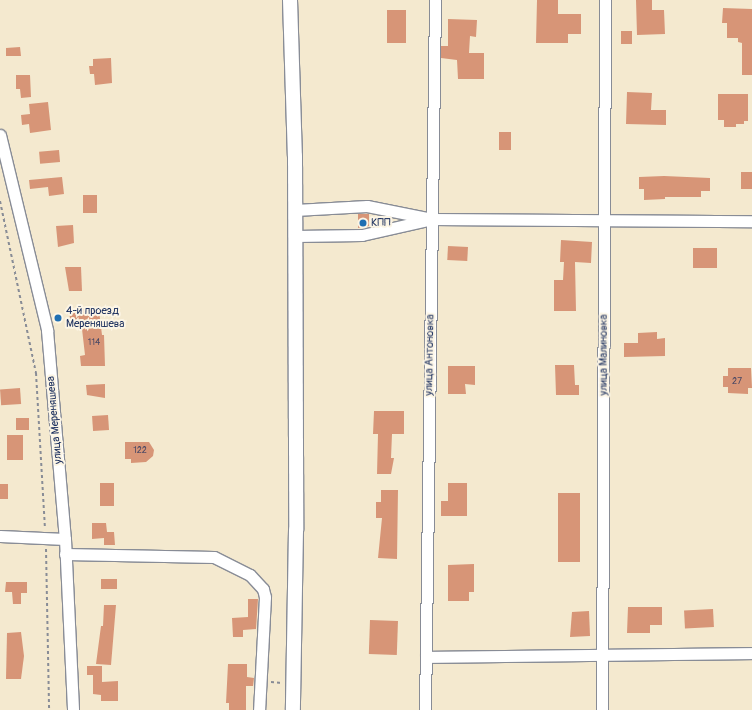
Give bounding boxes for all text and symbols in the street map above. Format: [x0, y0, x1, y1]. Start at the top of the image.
place label: КПП [371, 216, 391, 230]
marker: КПП [358, 218, 368, 228]
place label: 4-й проезд Мереняшева [66, 305, 124, 331]
marker: 4-й проезд Мереняшева [53, 313, 63, 323]
street label: улица Антоновка [423, 314, 437, 396]
street label: улица Малиновка [597, 314, 611, 396]
house number: 114 [88, 338, 100, 348]
street label: улица Мереняшева [45, 376, 65, 464]
house number: 27 [732, 377, 742, 387]
house number: 122 [133, 446, 147, 456]

